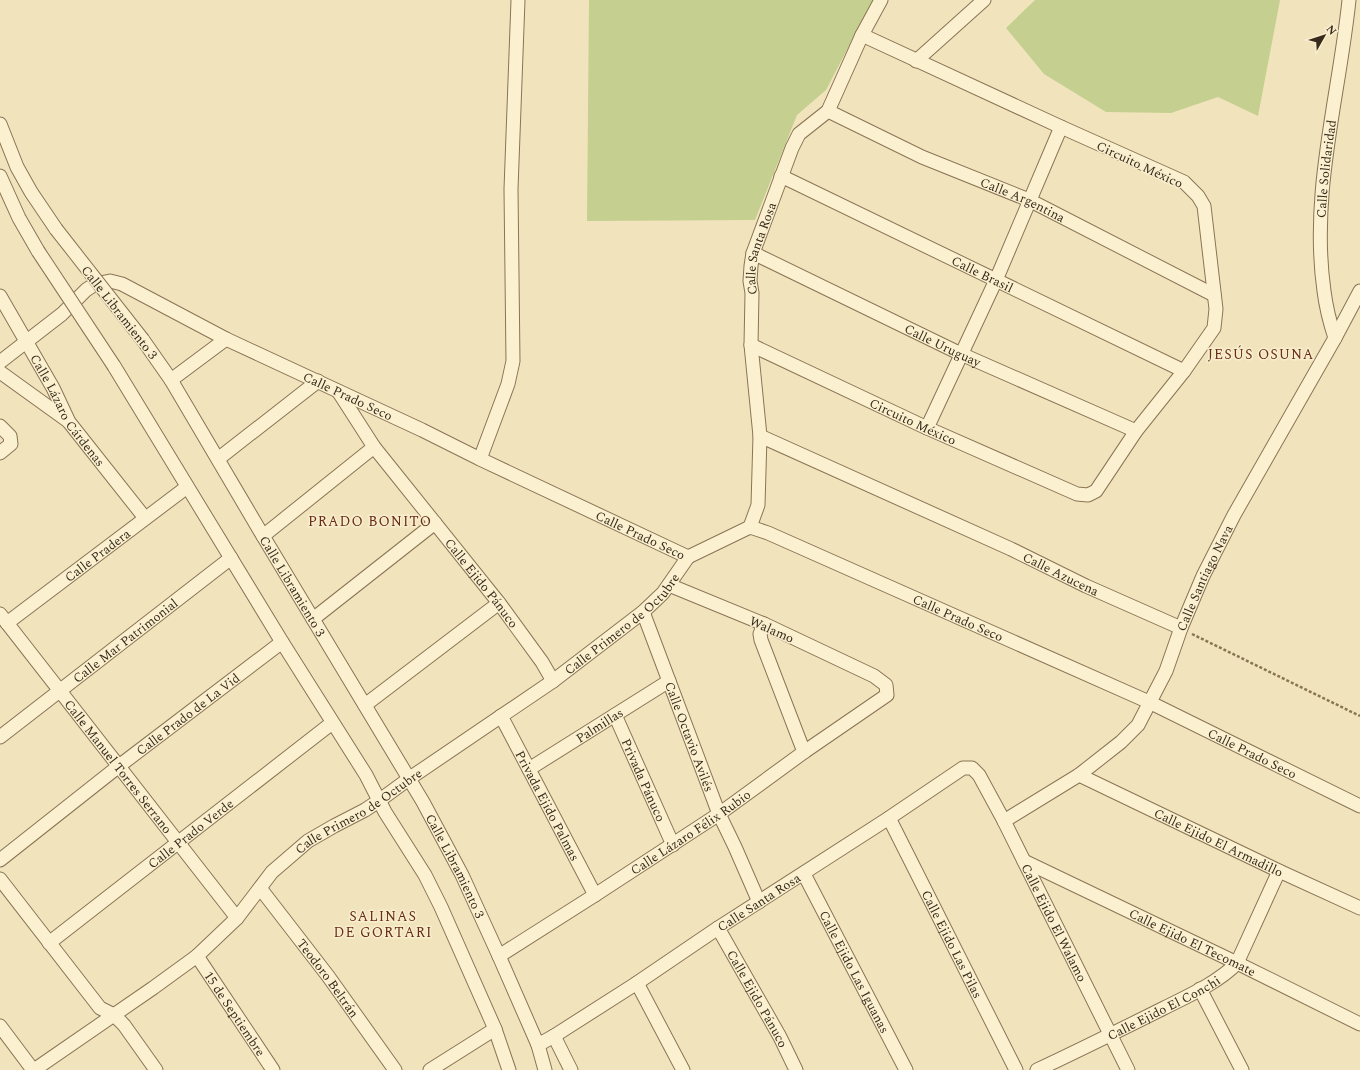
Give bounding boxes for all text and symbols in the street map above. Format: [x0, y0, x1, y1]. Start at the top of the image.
north arrow [1304, 16, 1344, 56]
text: N [1322, 21, 1341, 39]
street label: Calle Solidaridad [1312, 118, 1342, 218]
street label: Circuito México [1093, 136, 1186, 194]
street label: Calle Argentina [977, 172, 1069, 228]
street label: Calle Santa Rosa [741, 199, 782, 296]
street label: Calle Brasil [948, 251, 1017, 298]
street label: Calle Libramiento 3 [76, 261, 163, 364]
street label: Calle Uruguay [901, 319, 985, 373]
district label: JESÚS OSUNA [1208, 344, 1314, 365]
street label: Calle Lázaro Cárdenas [25, 351, 110, 471]
street label: Calle Prado Seco [299, 367, 396, 426]
street label: Circuito México [866, 393, 959, 451]
street label: Calle Prado Seco [592, 506, 688, 565]
district label: PRADO BONITO [308, 511, 432, 532]
street label: Calle Santiago Nava [1172, 521, 1239, 635]
street label: Calle Pradera [61, 524, 135, 587]
street label: Calle Libramiento 3 [254, 532, 330, 641]
street label: Calle Ejido Pánuco [440, 534, 523, 632]
street label: Calle Azucena [1019, 547, 1102, 602]
street label: Calle Primero de Octubre [560, 569, 685, 680]
street label: Calle Prado Seco [909, 589, 1006, 647]
street label: Calle Mar Patrimonial [69, 594, 183, 688]
street label: Walamo [746, 611, 797, 649]
street label: Calle Prado de La Vid [132, 668, 245, 761]
street label: Calle Octavio Avilés [659, 679, 719, 795]
street label: Calle Manuel Torres Serrano [59, 695, 177, 838]
street label: Palmillas [572, 703, 628, 748]
street label: Calle Prado Seco [1204, 723, 1300, 784]
street label: Privada Pánuco [616, 735, 670, 825]
street label: Privada Ejido Palmas [510, 747, 584, 865]
street label: Calle Primero de Octubre [291, 764, 426, 859]
street label: Calle Lázaro Félix Rubio [627, 785, 755, 880]
street label: Calle Prado Verde [144, 794, 238, 874]
street label: Calle Ejido El Armadillo [1150, 803, 1286, 883]
street label: Calle Libramiento 3 [420, 810, 490, 922]
street label: Calle Ejido El Walamo [1016, 860, 1092, 986]
street label: Calle Santa Rosa [713, 868, 805, 937]
street label: Calle Ejido Las Pilas [916, 887, 987, 1002]
street label: Calle Ejido El Tecomate [1125, 904, 1259, 982]
district label: SALINAS DE GORTARI [334, 906, 432, 943]
street label: Calle Ejido Las Iguanas [814, 907, 894, 1037]
street label: Teodoro Beltrán [292, 935, 364, 1022]
street label: Calle Ejido Pánuco [721, 946, 793, 1051]
street label: 15 de Septiembre [199, 967, 270, 1061]
street label: Calle Ejido El Conchi [1104, 971, 1225, 1046]

